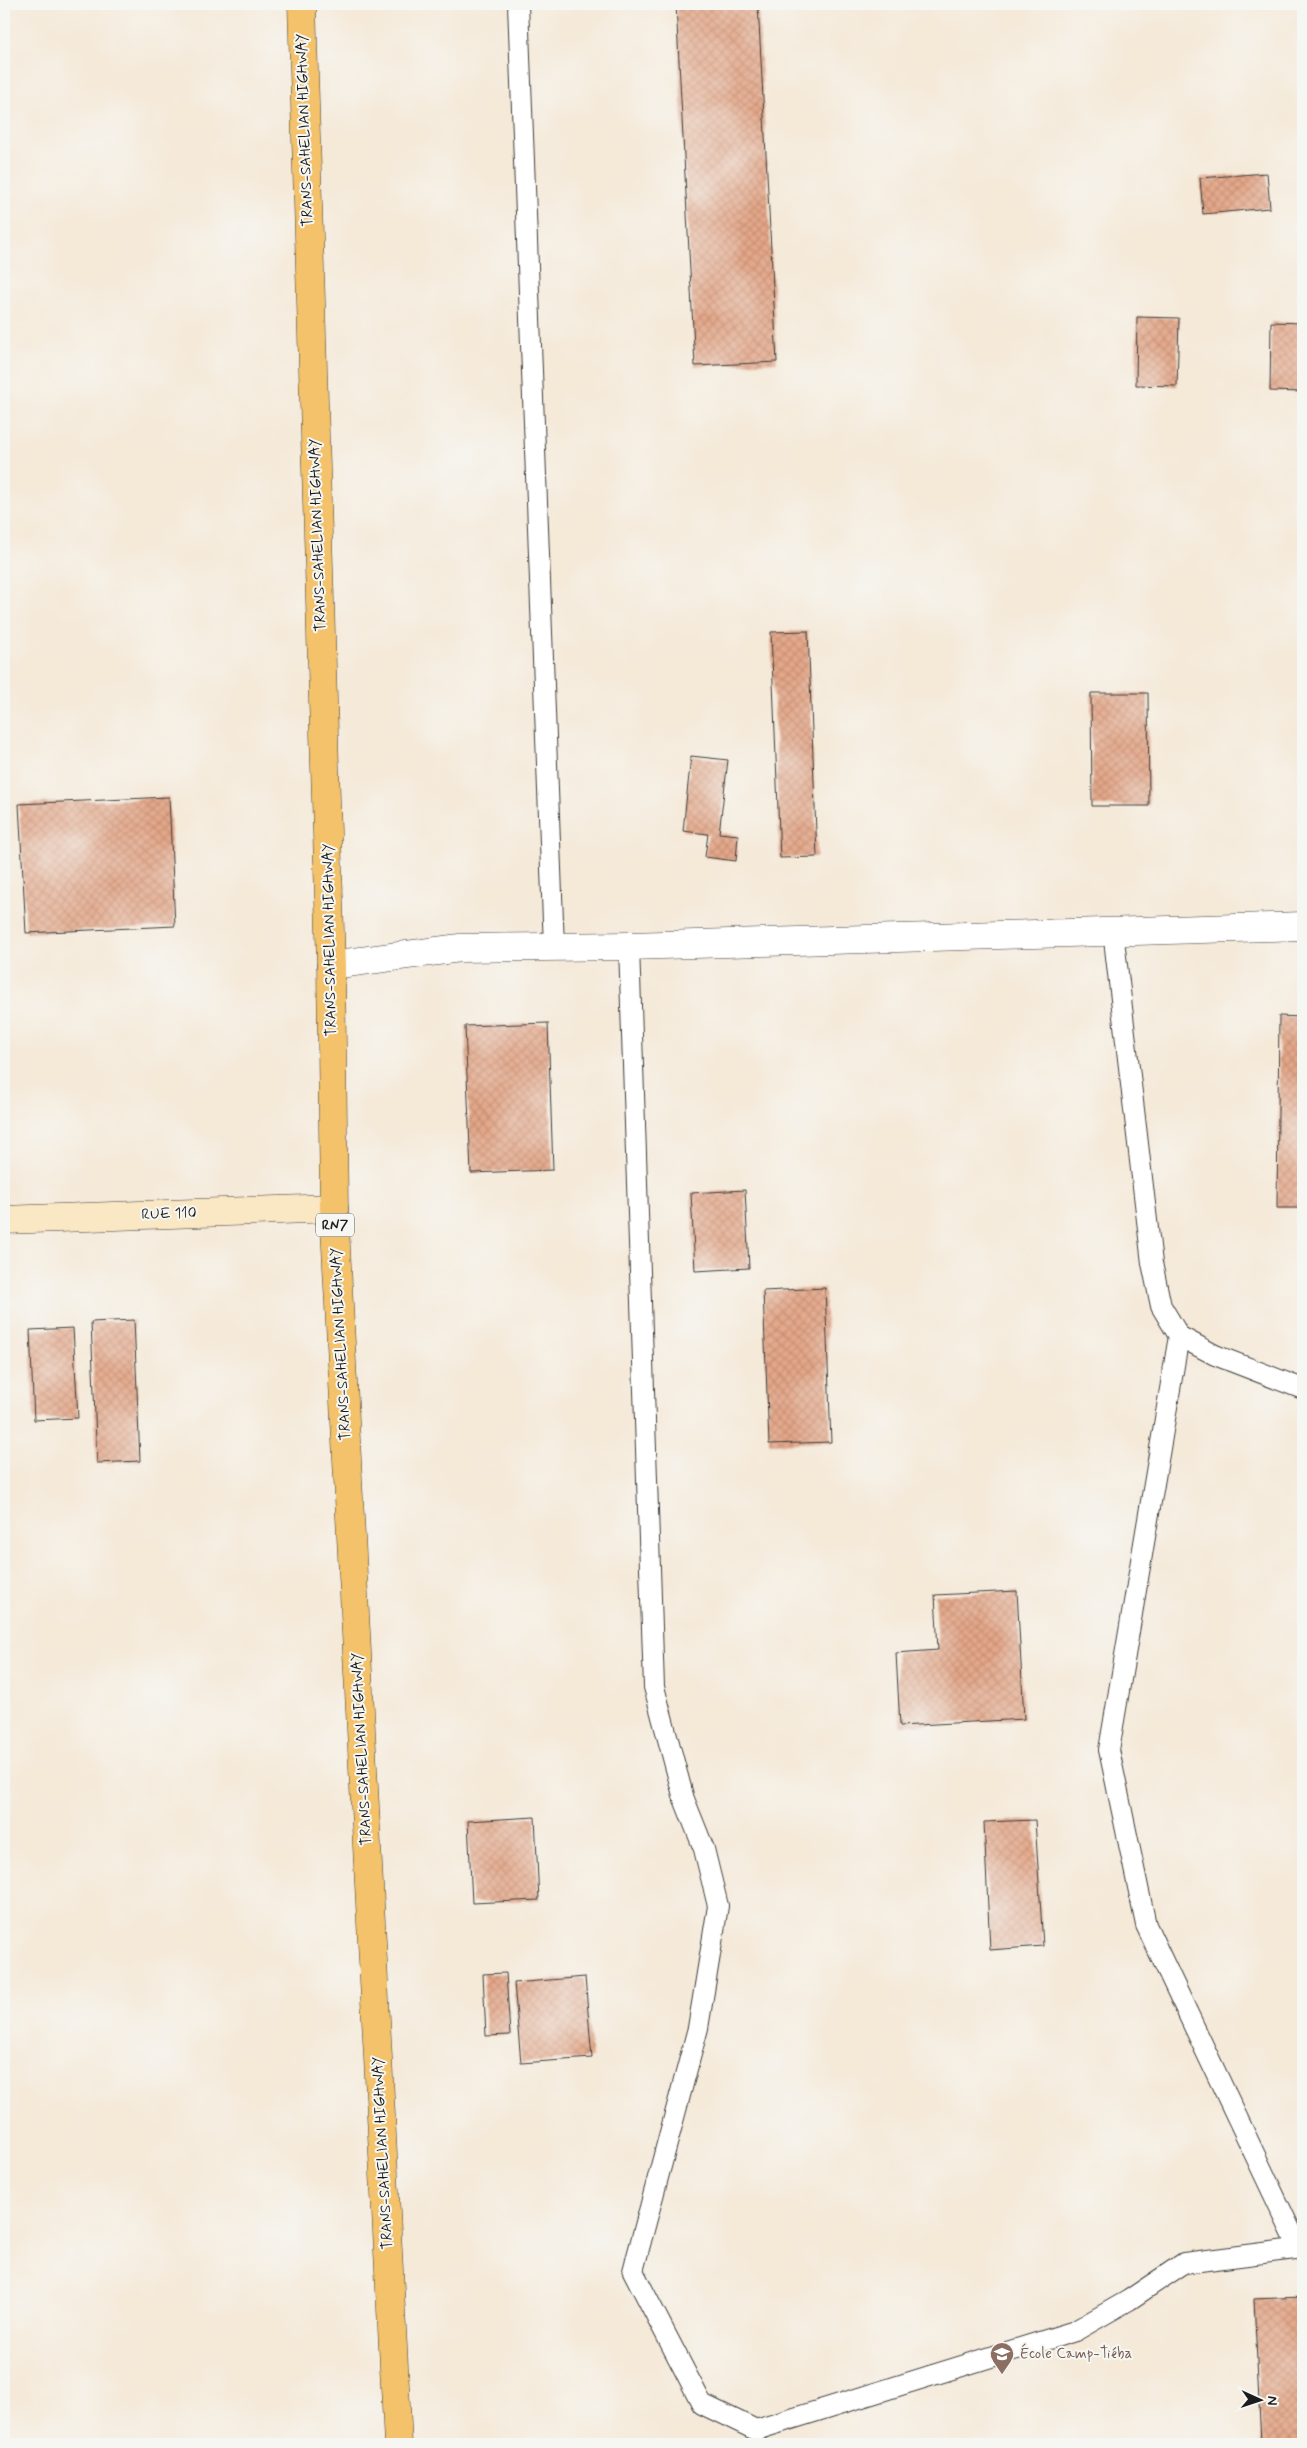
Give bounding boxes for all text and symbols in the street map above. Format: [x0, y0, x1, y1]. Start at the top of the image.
street label: TRANS-SAHELIAN HIGHWAY [292, 33, 318, 227]
street label: TRANS-SAHELIAN HIGHWAY [305, 438, 331, 632]
street label: TRANS-SAHELIAN HIGHWAY [318, 843, 342, 1037]
street label: RUE 110 [141, 1203, 197, 1225]
road number: RN7 [316, 1214, 354, 1236]
street label: TRANS-SAHELIAN HIGHWAY [326, 1247, 356, 1441]
street label: TRANS-SAHELIAN HIGHWAY [347, 1652, 377, 1846]
street label: TRANS-SAHELIAN HIGHWAY [368, 2056, 398, 2250]
school or university icon: École Camp-Tiéba [989, 2341, 1015, 2375]
place label: École Camp-Tiéba [1020, 2343, 1132, 2364]
north arrow [1234, 2376, 1284, 2426]
text: N [1263, 2395, 1281, 2406]

